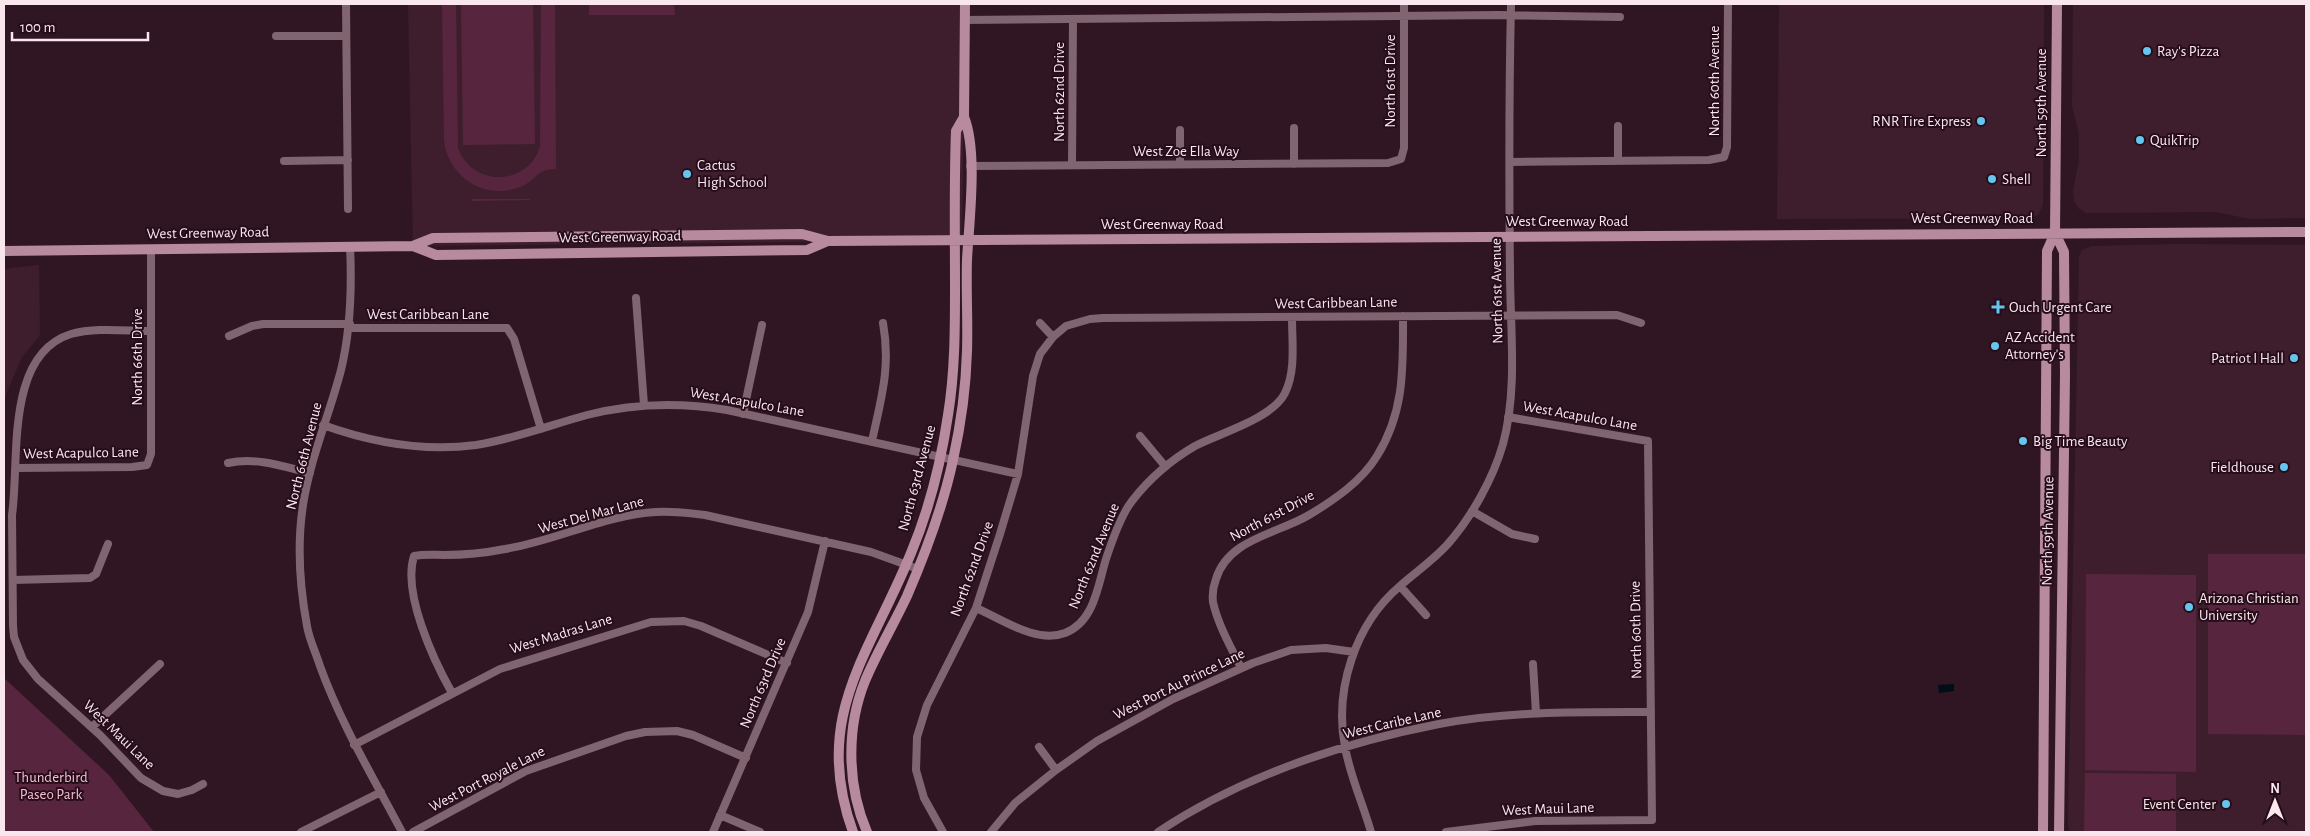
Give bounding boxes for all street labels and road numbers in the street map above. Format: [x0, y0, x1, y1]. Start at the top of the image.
street label: North 60th Avenue [1707, 26, 1722, 136]
street label: North 61st Drive [1383, 34, 1398, 128]
street label: North 62nd Drive [1052, 42, 1067, 142]
street label: North 59th Avenue [2034, 48, 2049, 158]
street label: West Zoe Ella Way [1133, 144, 1240, 159]
street label: West Greenway Road [1911, 211, 2034, 226]
street label: West Greenway Road [1506, 214, 1629, 229]
street label: West Greenway Road [1101, 217, 1224, 232]
street label: West Greenway Road [147, 224, 270, 242]
street label: West Greenway Road [559, 228, 682, 246]
street label: North 61st Avenue [1489, 238, 1505, 344]
street label: West Caribbean Lane [1275, 294, 1397, 312]
street label: West Caribbean Lane [367, 307, 489, 322]
street label: North 66th Drive [130, 308, 145, 406]
street label: West Acapulco Lane [689, 385, 805, 419]
street label: West Acapulco Lane [1522, 399, 1638, 433]
street label: North 66th Avenue [283, 401, 325, 511]
street label: North 63rd Avenue [896, 423, 938, 533]
street label: West Acapulco Lane [23, 444, 139, 462]
street label: North 59th Avenue [2040, 476, 2056, 586]
street label: North 61st Drive [1227, 487, 1317, 545]
street label: West Del Mar Lane [537, 494, 646, 536]
street label: North 62nd Avenue [1066, 501, 1122, 611]
street label: North 62nd Drive [948, 519, 996, 619]
street label: North 60th Drive [1628, 581, 1644, 679]
street label: West Madras Lane [508, 611, 614, 657]
street label: North 63rd Drive [737, 636, 789, 730]
street label: West Port Au Prince Lane [1111, 646, 1247, 722]
street label: West Maui Lane [81, 697, 158, 773]
street label: West Caribe Lane [1341, 704, 1443, 742]
street label: West Port Royale Lane [427, 743, 547, 815]
street label: West Maui Lane [1502, 800, 1595, 818]

